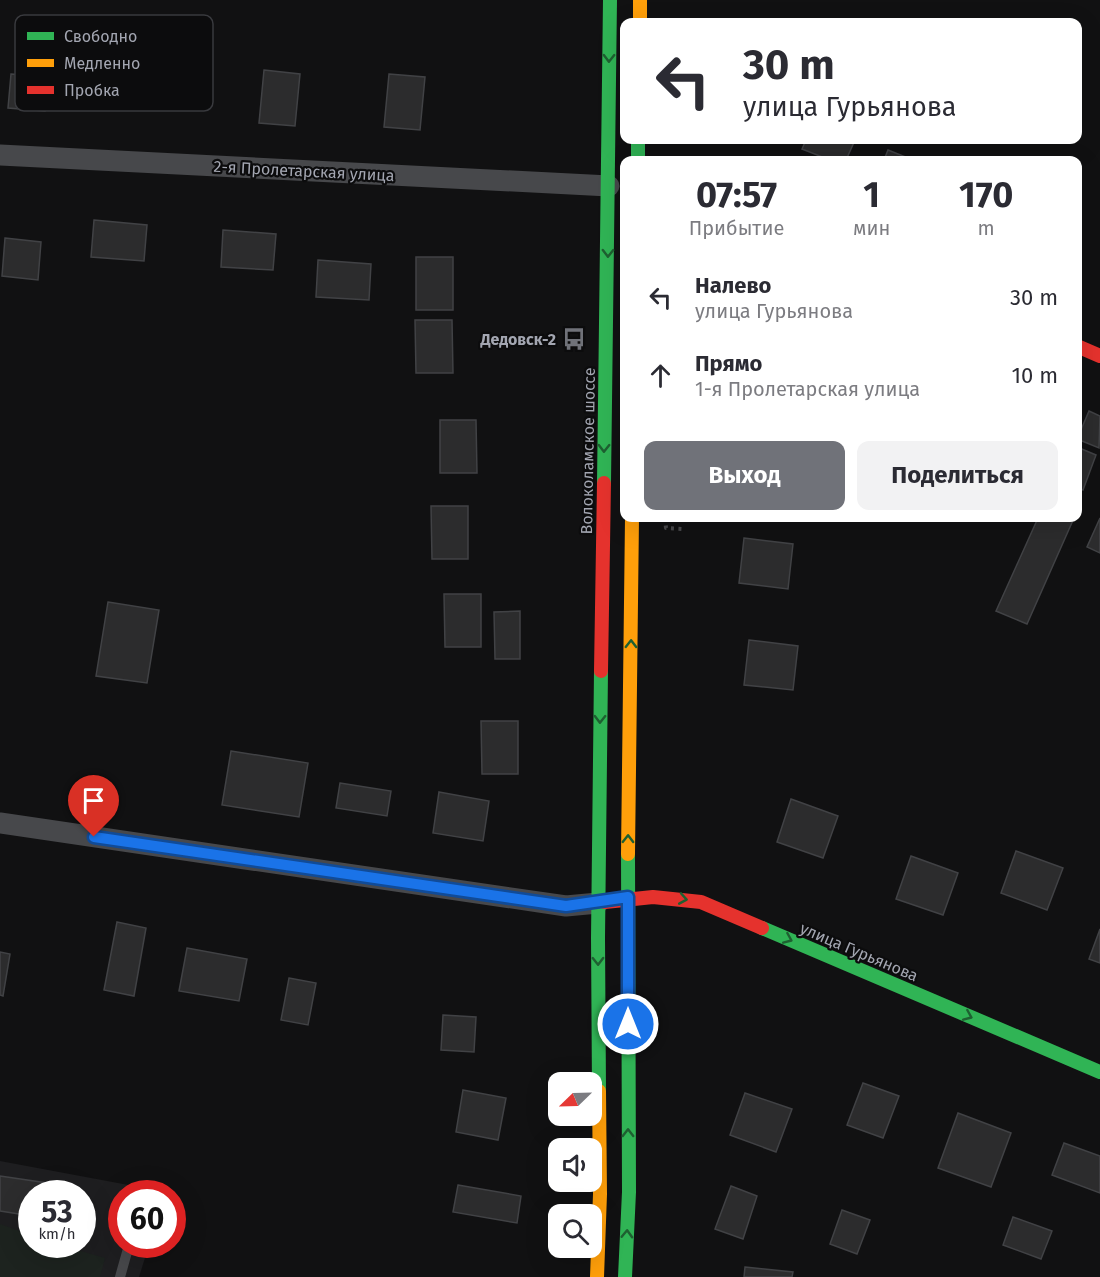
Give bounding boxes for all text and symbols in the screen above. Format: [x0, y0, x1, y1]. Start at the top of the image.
legend [15, 15, 213, 111]
text: Свободно [64, 27, 137, 46]
text: 30 m [743, 40, 835, 90]
icon: left [644, 42, 722, 120]
text: Медленно [64, 54, 140, 73]
one-way arrow [603, 54, 615, 63]
text: Пробка [64, 81, 120, 100]
text: улица Гурьянова [743, 91, 956, 123]
street label: 2-я Пролетарская улица [213, 157, 395, 185]
text: 07:57 [696, 173, 777, 217]
text: 1 [863, 173, 880, 217]
text: 170 [959, 173, 1013, 217]
text: Прибытие [689, 216, 784, 240]
text: мин [853, 216, 890, 240]
text: m [978, 216, 995, 240]
one-way arrow [602, 249, 614, 258]
text: Налево [695, 272, 771, 299]
icon: left [644, 281, 677, 314]
text: 30 m [1010, 284, 1058, 311]
text: улица Гурьянова [695, 299, 853, 323]
bus stop icon: Дедовск-2 [561, 326, 587, 352]
place label: Дедовск-2 [479, 330, 556, 349]
text: Прямо [695, 350, 762, 377]
icon: ahead [644, 359, 677, 392]
text: 10 m [1012, 362, 1058, 389]
street label: Волоколамское шоссе [577, 367, 599, 535]
text: 1-я Пролетарская улица [695, 377, 920, 401]
button: Выход [644, 441, 845, 510]
button: Поделиться [857, 441, 1058, 510]
one-way arrow [598, 444, 611, 453]
one-way arrow [625, 639, 637, 648]
one-way arrow [594, 715, 607, 724]
pin [68, 775, 119, 837]
icon: arrive [77, 784, 110, 817]
one-way arrow [622, 834, 635, 843]
one-way arrow [678, 892, 687, 904]
street label: улица Гурьянова [797, 919, 921, 985]
one-way arrow [782, 932, 793, 944]
one-way arrow [592, 957, 604, 966]
position arrow [596, 992, 660, 1056]
one-way arrow [961, 1009, 972, 1021]
north arrow [548, 1072, 602, 1126]
map controls [548, 1072, 602, 1258]
one-way arrow [622, 1129, 634, 1138]
button: sound [548, 1138, 602, 1192]
speed limit sign: 60 [108, 1180, 186, 1258]
text: 53 [41, 1194, 73, 1230]
button: search [548, 1204, 602, 1258]
text: km/h [38, 1225, 76, 1243]
one-way arrow [621, 1230, 633, 1239]

